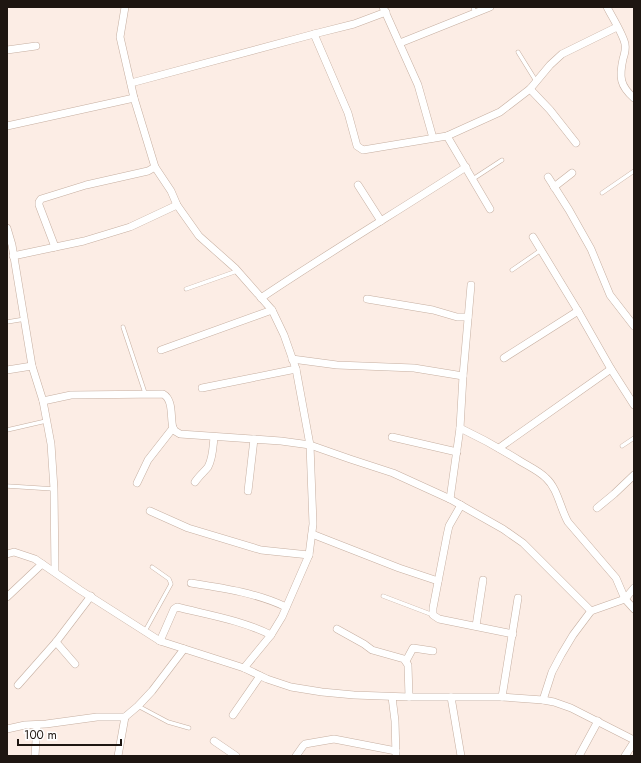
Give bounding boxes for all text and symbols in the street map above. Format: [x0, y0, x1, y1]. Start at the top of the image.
scale bar [18, 721, 121, 747]
text: 100 m [24, 726, 57, 744]

